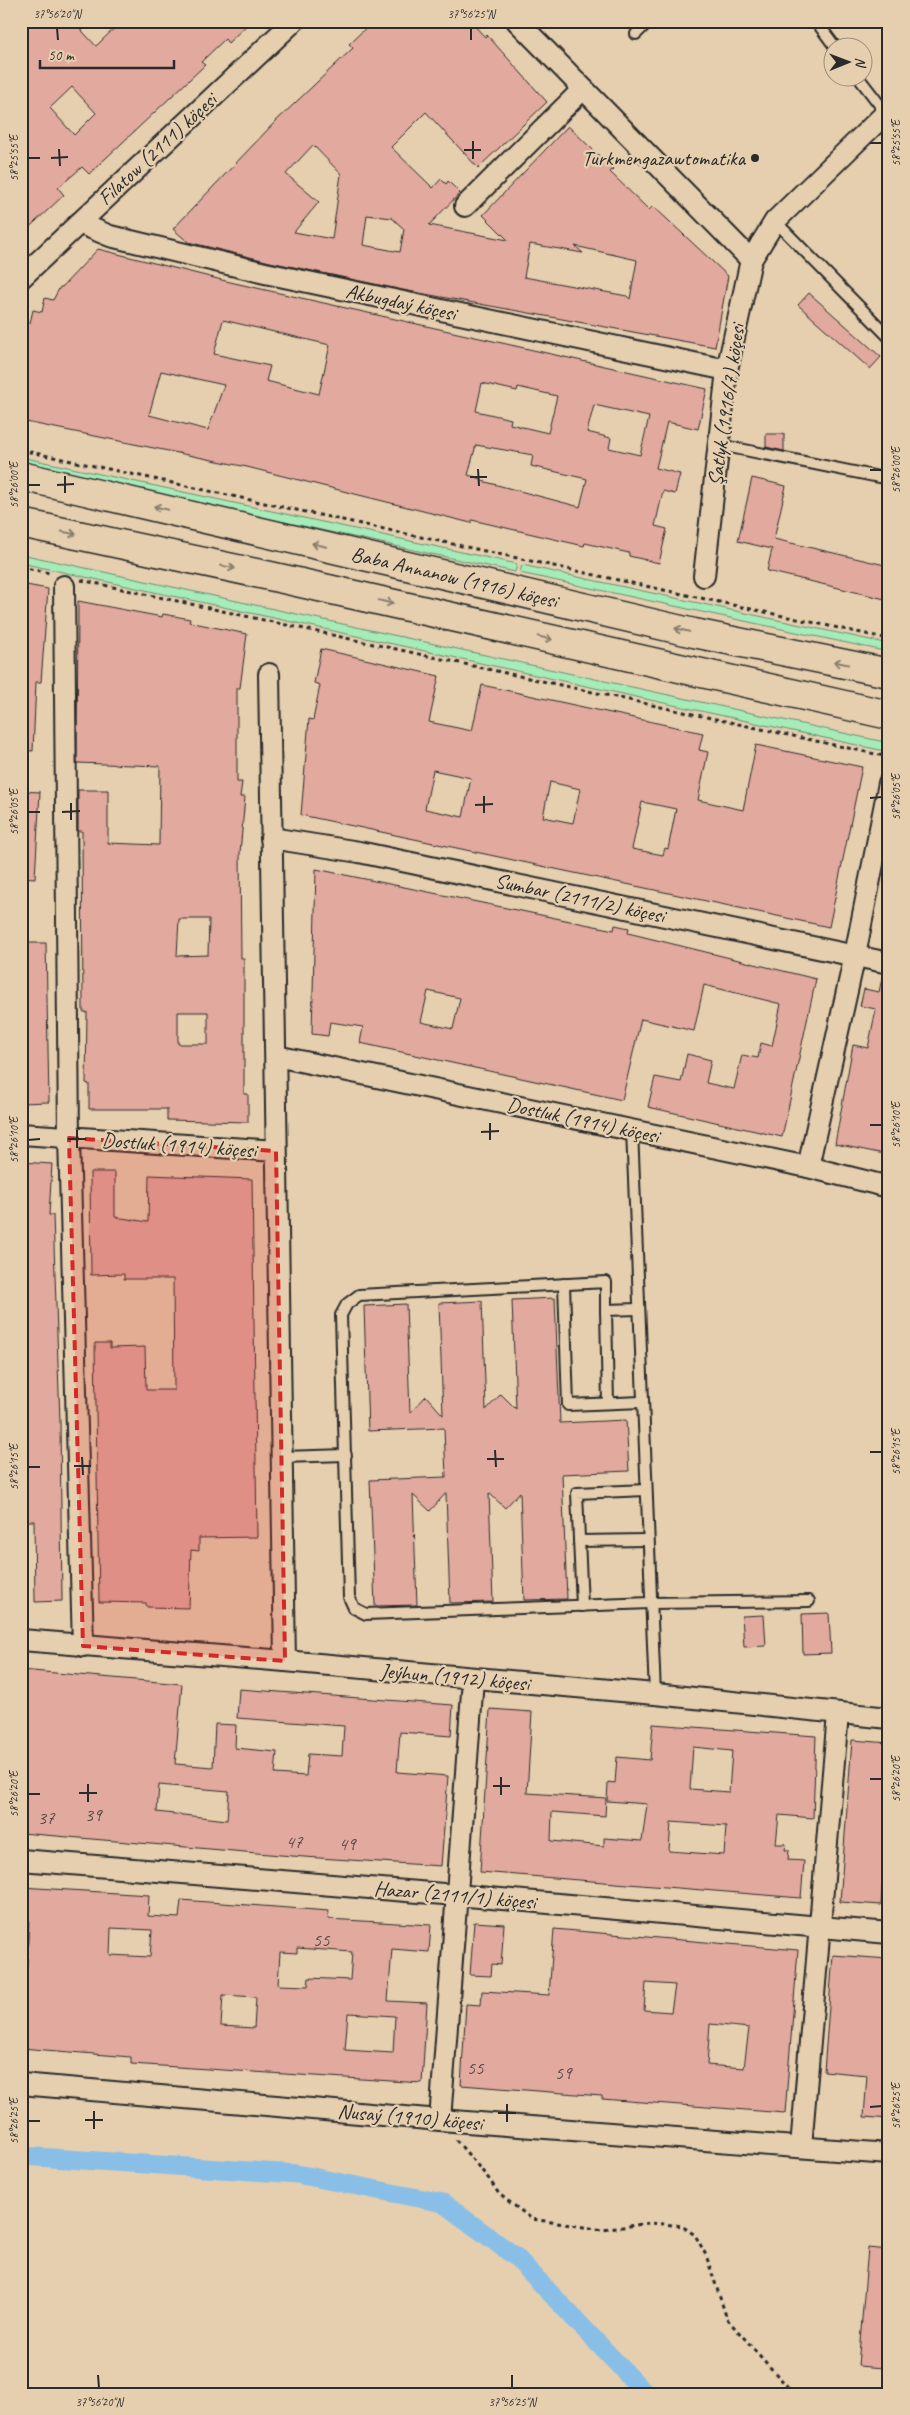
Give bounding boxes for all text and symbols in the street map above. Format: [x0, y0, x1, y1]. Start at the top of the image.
text: 37°56'20"N [33, 6, 82, 22]
text: 37°56'25"N [447, 6, 496, 22]
scale bar [40, 38, 174, 70]
north arrow [822, 38, 872, 88]
text: 50 m [48, 46, 75, 65]
text: N [852, 57, 869, 69]
street label: Filatow (2111) köçesi [92, 85, 224, 211]
text: 58°25'55"E [888, 118, 904, 166]
text: 58°25'55"E [6, 133, 22, 181]
place label: Turkmengazawtomatika [582, 145, 747, 171]
marker: Turkmengazawtomatika [749, 152, 761, 164]
street label: Akbugdaý köçesi [344, 278, 461, 327]
street label: Şatlyk (1916/7) köçesi [702, 319, 751, 488]
text: 58°26'00"E [888, 445, 904, 493]
text: 58°26'00"E [6, 460, 22, 508]
one-way arrow [153, 503, 169, 512]
one-way arrow [61, 529, 77, 538]
one-way arrow [312, 540, 328, 549]
street label: Baba Annanow (1916) köçesi [349, 540, 563, 614]
one-way arrow [219, 563, 235, 572]
one-way arrow [378, 598, 394, 608]
one-way arrow [674, 625, 690, 634]
one-way arrow [537, 634, 553, 643]
one-way arrow [833, 658, 849, 668]
text: 58°26'05"E [888, 772, 904, 820]
text: 58°26'05"E [6, 787, 22, 835]
street label: Sumbar (2111/2) köçesi [493, 867, 670, 929]
street label: Dostluk (1914) köçesi [504, 1091, 665, 1149]
text: 58°26'10"E [888, 1100, 904, 1148]
text: 58°26'10"E [6, 1115, 22, 1163]
street label: Dostluk (1914) köçesi [101, 1127, 260, 1164]
text: 58°26'15"E [888, 1427, 904, 1475]
text: 58°26'15"E [6, 1442, 22, 1490]
street label: Jeýhun (1912) köçesi [378, 1657, 534, 1697]
text: 58°26'20"E [888, 1754, 904, 1802]
text: 58°26'20"E [6, 1769, 22, 1817]
house number: 39 [84, 1803, 103, 1827]
house number: 37 [37, 1806, 56, 1830]
house number: 47 [285, 1830, 304, 1854]
house number: 49 [338, 1832, 357, 1856]
street label: Hazar (2111/1) köçesi [373, 1875, 540, 1915]
house number: 55 [312, 1928, 331, 1952]
house number: 55 [466, 2056, 485, 2080]
house number: 59 [554, 2061, 573, 2085]
text: 58°26'25"E [888, 2081, 904, 2129]
text: 58°26'25"E [6, 2096, 22, 2144]
street label: Nusaý (1910) köçesi [336, 2098, 487, 2137]
text: 37°56'20"N [75, 2394, 124, 2410]
text: 37°56'25"N [488, 2394, 537, 2410]

